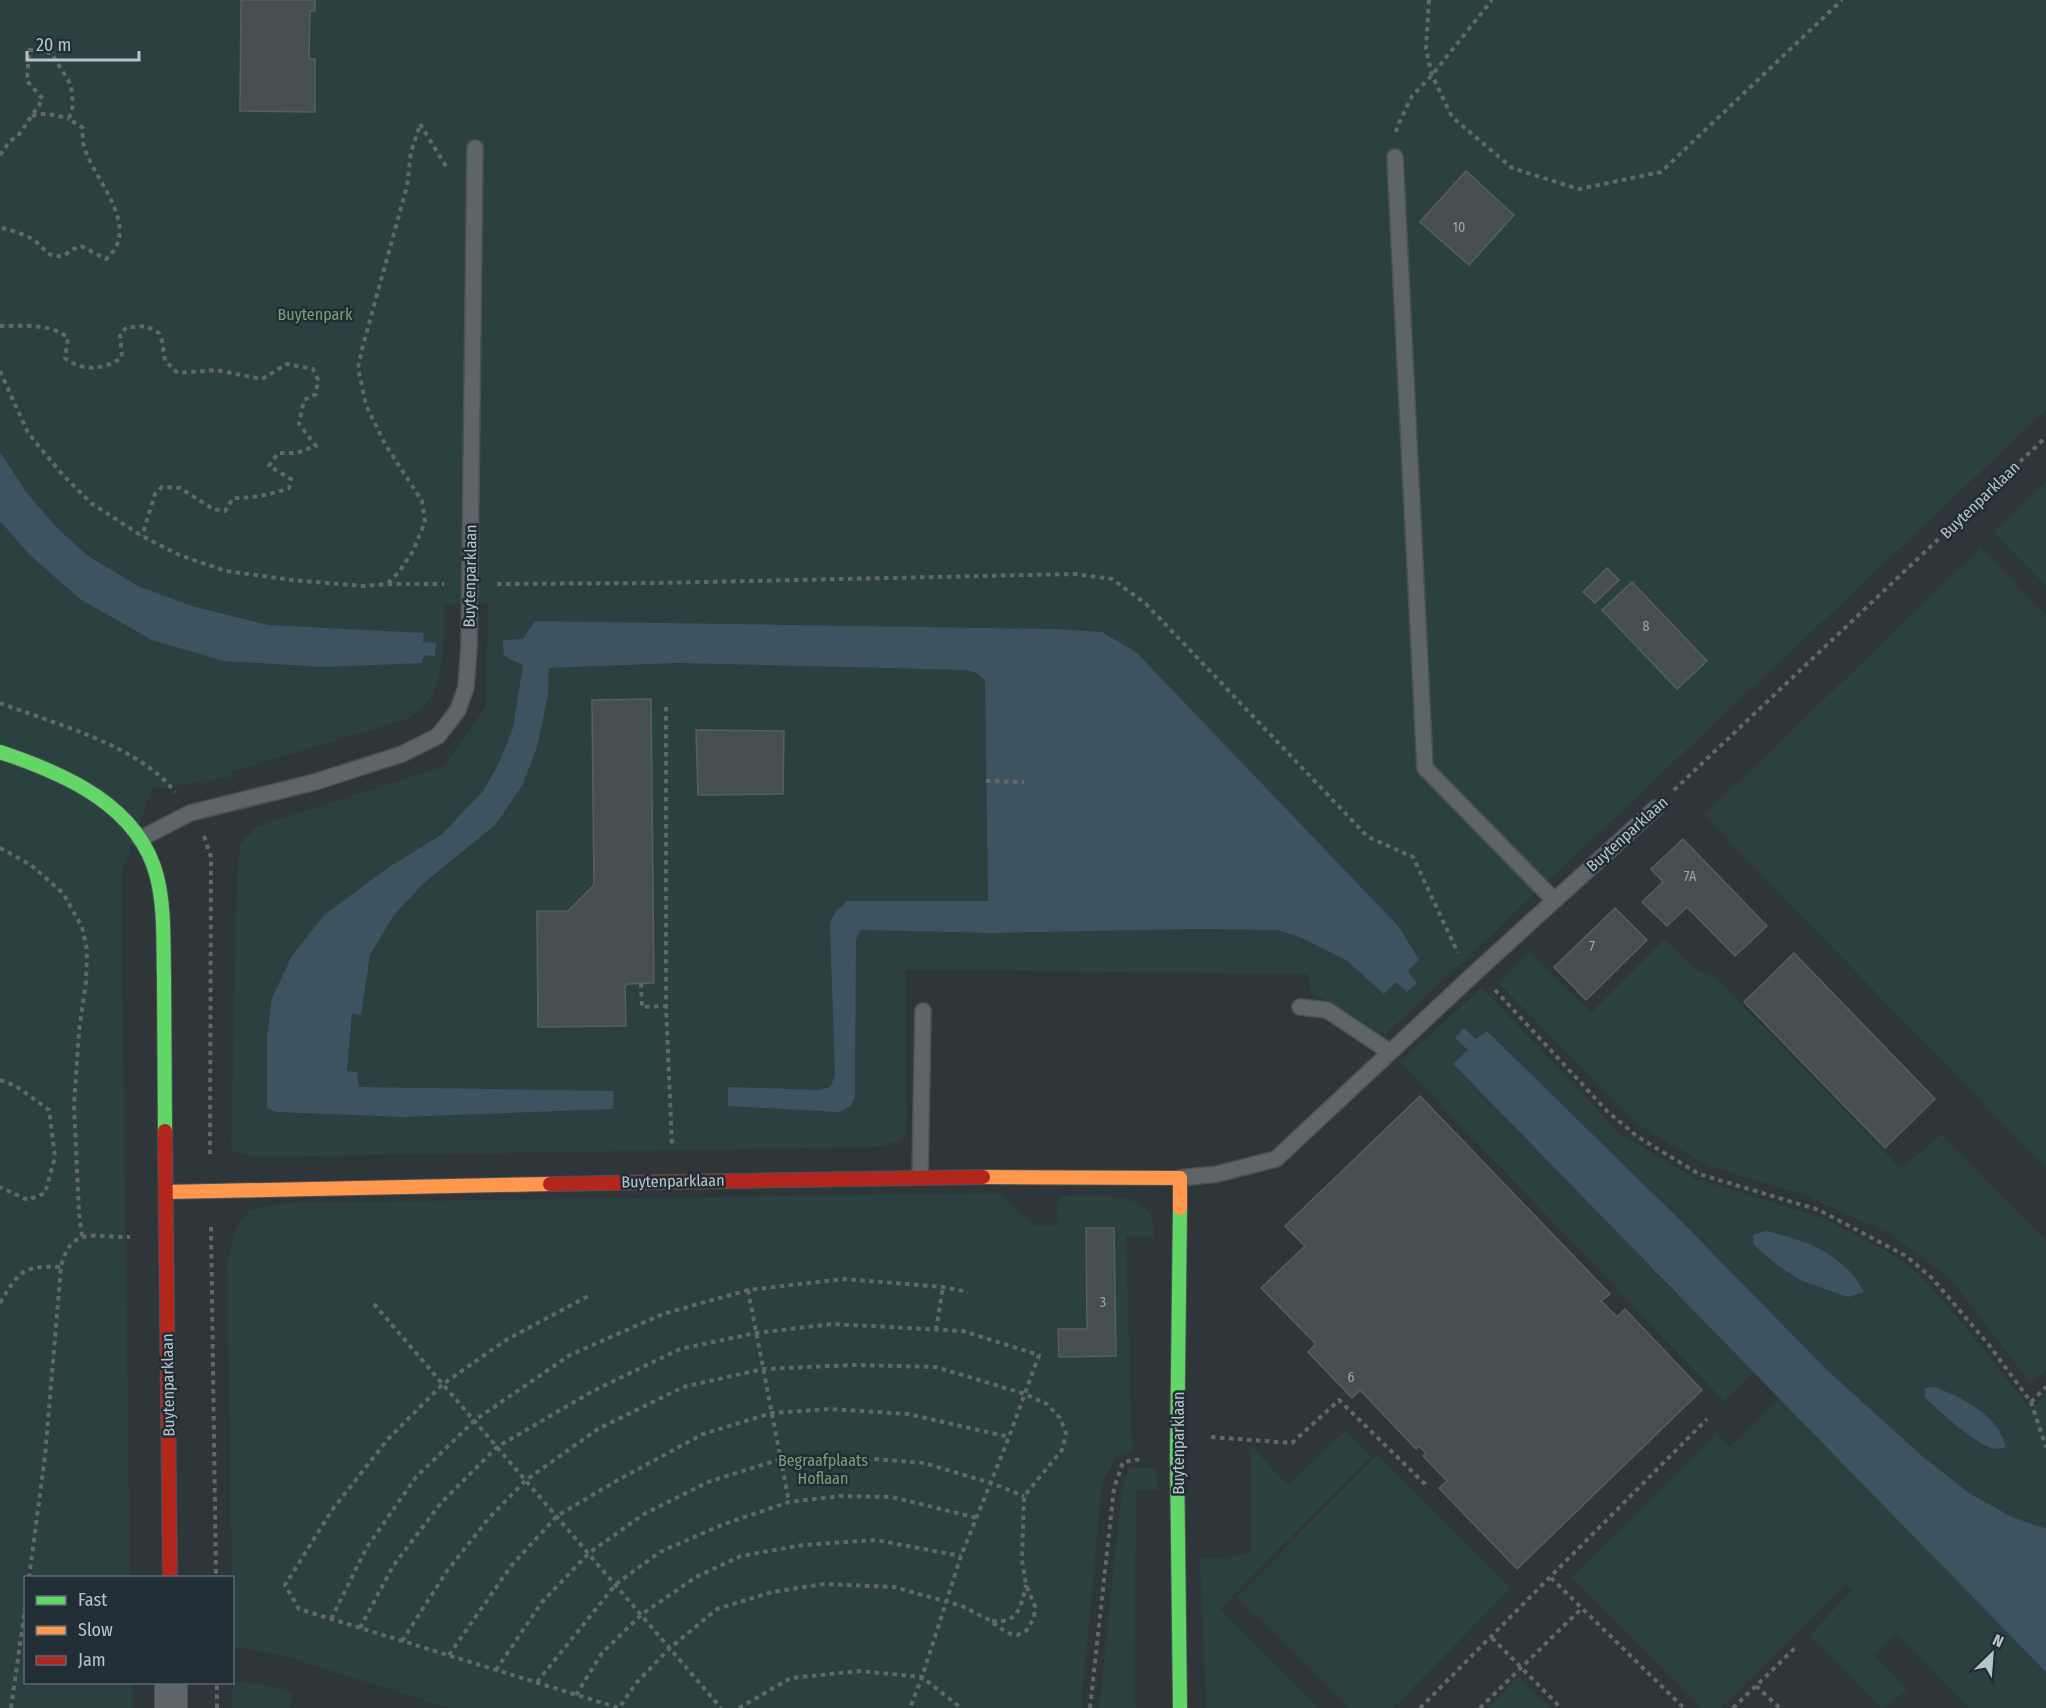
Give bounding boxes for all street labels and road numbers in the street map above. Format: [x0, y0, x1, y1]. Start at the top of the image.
street label: Buytenparklaan [1936, 457, 2024, 543]
street label: Buytenparklaan [460, 524, 480, 628]
street label: Buytenparklaan [1582, 792, 1672, 876]
street label: Buytenparklaan [621, 1171, 725, 1191]
street label: Buytenparklaan [158, 1333, 178, 1437]
street label: Buytenparklaan [1169, 1391, 1188, 1495]

